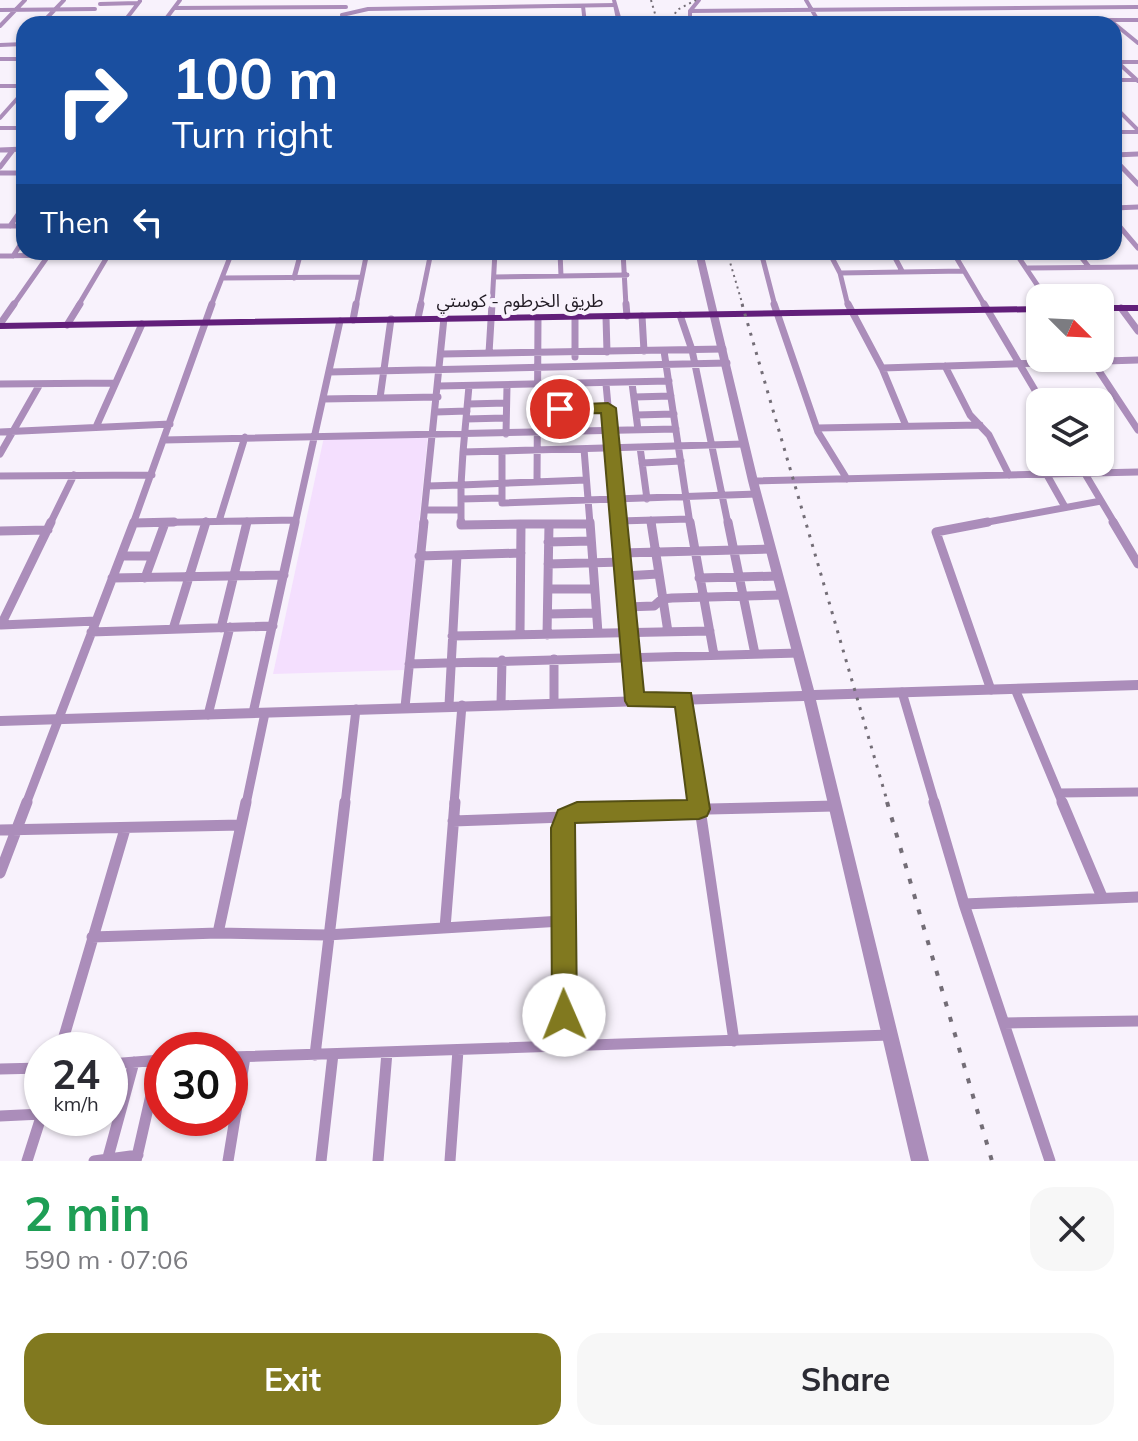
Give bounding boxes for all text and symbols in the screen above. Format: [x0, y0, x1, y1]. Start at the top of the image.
text: 100 m [172, 43, 339, 113]
icon: right [40, 48, 144, 152]
text: Turn right [172, 112, 333, 157]
icon: left [126, 200, 170, 244]
text: Then [40, 203, 110, 241]
north arrow [1026, 284, 1114, 372]
map controls [1026, 284, 1114, 476]
street label: طريق الخرطوم - كوستي [437, 289, 603, 315]
pin [526, 375, 594, 443]
icon: arrive [538, 387, 582, 431]
button: layers [1026, 388, 1114, 476]
position arrow [522, 973, 606, 1057]
speed limit sign: 30 [144, 1032, 248, 1136]
text: 24 [52, 1049, 100, 1099]
text: km/h [53, 1091, 99, 1116]
text: 2 min [24, 1183, 151, 1243]
button: close [1030, 1187, 1114, 1271]
text: 590 m · 07:06 [24, 1243, 188, 1276]
button: Exit [24, 1333, 561, 1425]
button: Share [577, 1333, 1114, 1425]

